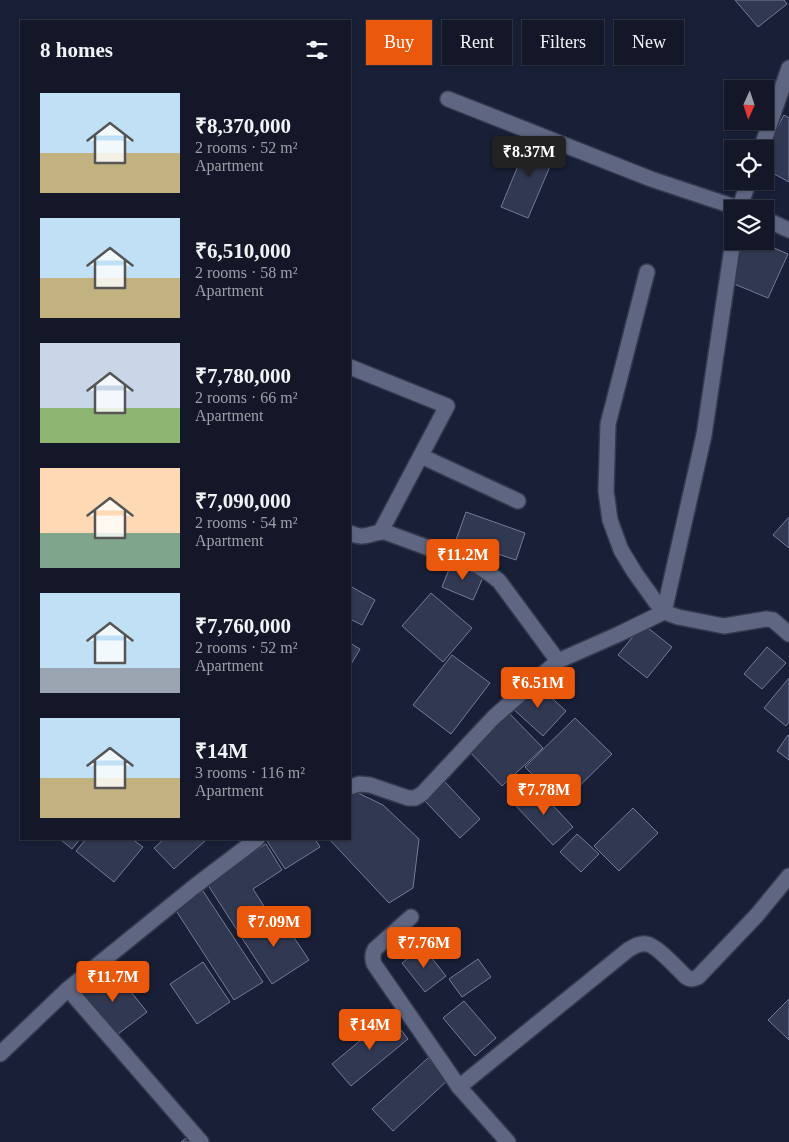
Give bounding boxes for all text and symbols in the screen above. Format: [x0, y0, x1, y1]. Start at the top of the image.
chip: Buy [366, 20, 432, 65]
chip: Rent [442, 20, 512, 65]
chip: Filters [522, 20, 604, 65]
chip: New [614, 20, 684, 65]
icon: filters [303, 36, 331, 64]
text: 8 homes [40, 38, 113, 62]
north arrow [724, 80, 774, 130]
map controls [724, 80, 774, 250]
icon: home [80, 113, 140, 173]
text: ₹8,370,000 [195, 114, 291, 138]
pin: ₹8.37M [488, 136, 570, 178]
text: 2 rooms · 52 m² [195, 139, 298, 156]
button: locate [724, 140, 774, 190]
text: ₹8.37M [503, 143, 555, 160]
text: Apartment [195, 157, 263, 174]
button: layers [724, 200, 774, 250]
icon: home [80, 238, 140, 298]
text: ₹6,510,000 [195, 239, 291, 263]
text: 2 rooms · 58 m² [195, 264, 298, 281]
text: Apartment [195, 282, 263, 299]
icon: home [80, 363, 140, 423]
text: ₹7,780,000 [195, 364, 291, 388]
text: 2 rooms · 66 m² [195, 389, 298, 406]
text: Apartment [195, 407, 263, 424]
icon: home [80, 488, 140, 548]
text: ₹7,090,000 [195, 489, 291, 513]
text: 2 rooms · 54 m² [195, 514, 298, 531]
text: Apartment [195, 532, 263, 549]
pin: ₹11.2M [422, 538, 504, 581]
text: ₹11.2M [437, 546, 489, 563]
icon: home [80, 613, 140, 673]
text: ₹7,760,000 [195, 614, 291, 638]
text: 2 rooms · 52 m² [195, 639, 298, 656]
text: Apartment [195, 657, 263, 674]
pin: ₹6.51M [497, 666, 579, 709]
text: ₹6.51M [512, 674, 564, 691]
icon: home [80, 738, 140, 798]
text: ₹14M [195, 739, 248, 763]
text: 3 rooms · 116 m² [195, 764, 305, 781]
pin: ₹7.78M [503, 774, 585, 816]
text: ₹7.78M [518, 781, 570, 798]
text: Apartment [195, 782, 263, 799]
pin: ₹7.09M [233, 906, 315, 948]
text: ₹7.09M [248, 913, 300, 930]
pin: ₹7.76M [383, 926, 465, 969]
text: ₹7.76M [398, 934, 450, 951]
pin: ₹11.7M [72, 960, 154, 1003]
text: ₹11.7M [87, 968, 139, 985]
pin: ₹14M [340, 1008, 400, 1051]
text: ₹14M [350, 1016, 390, 1033]

